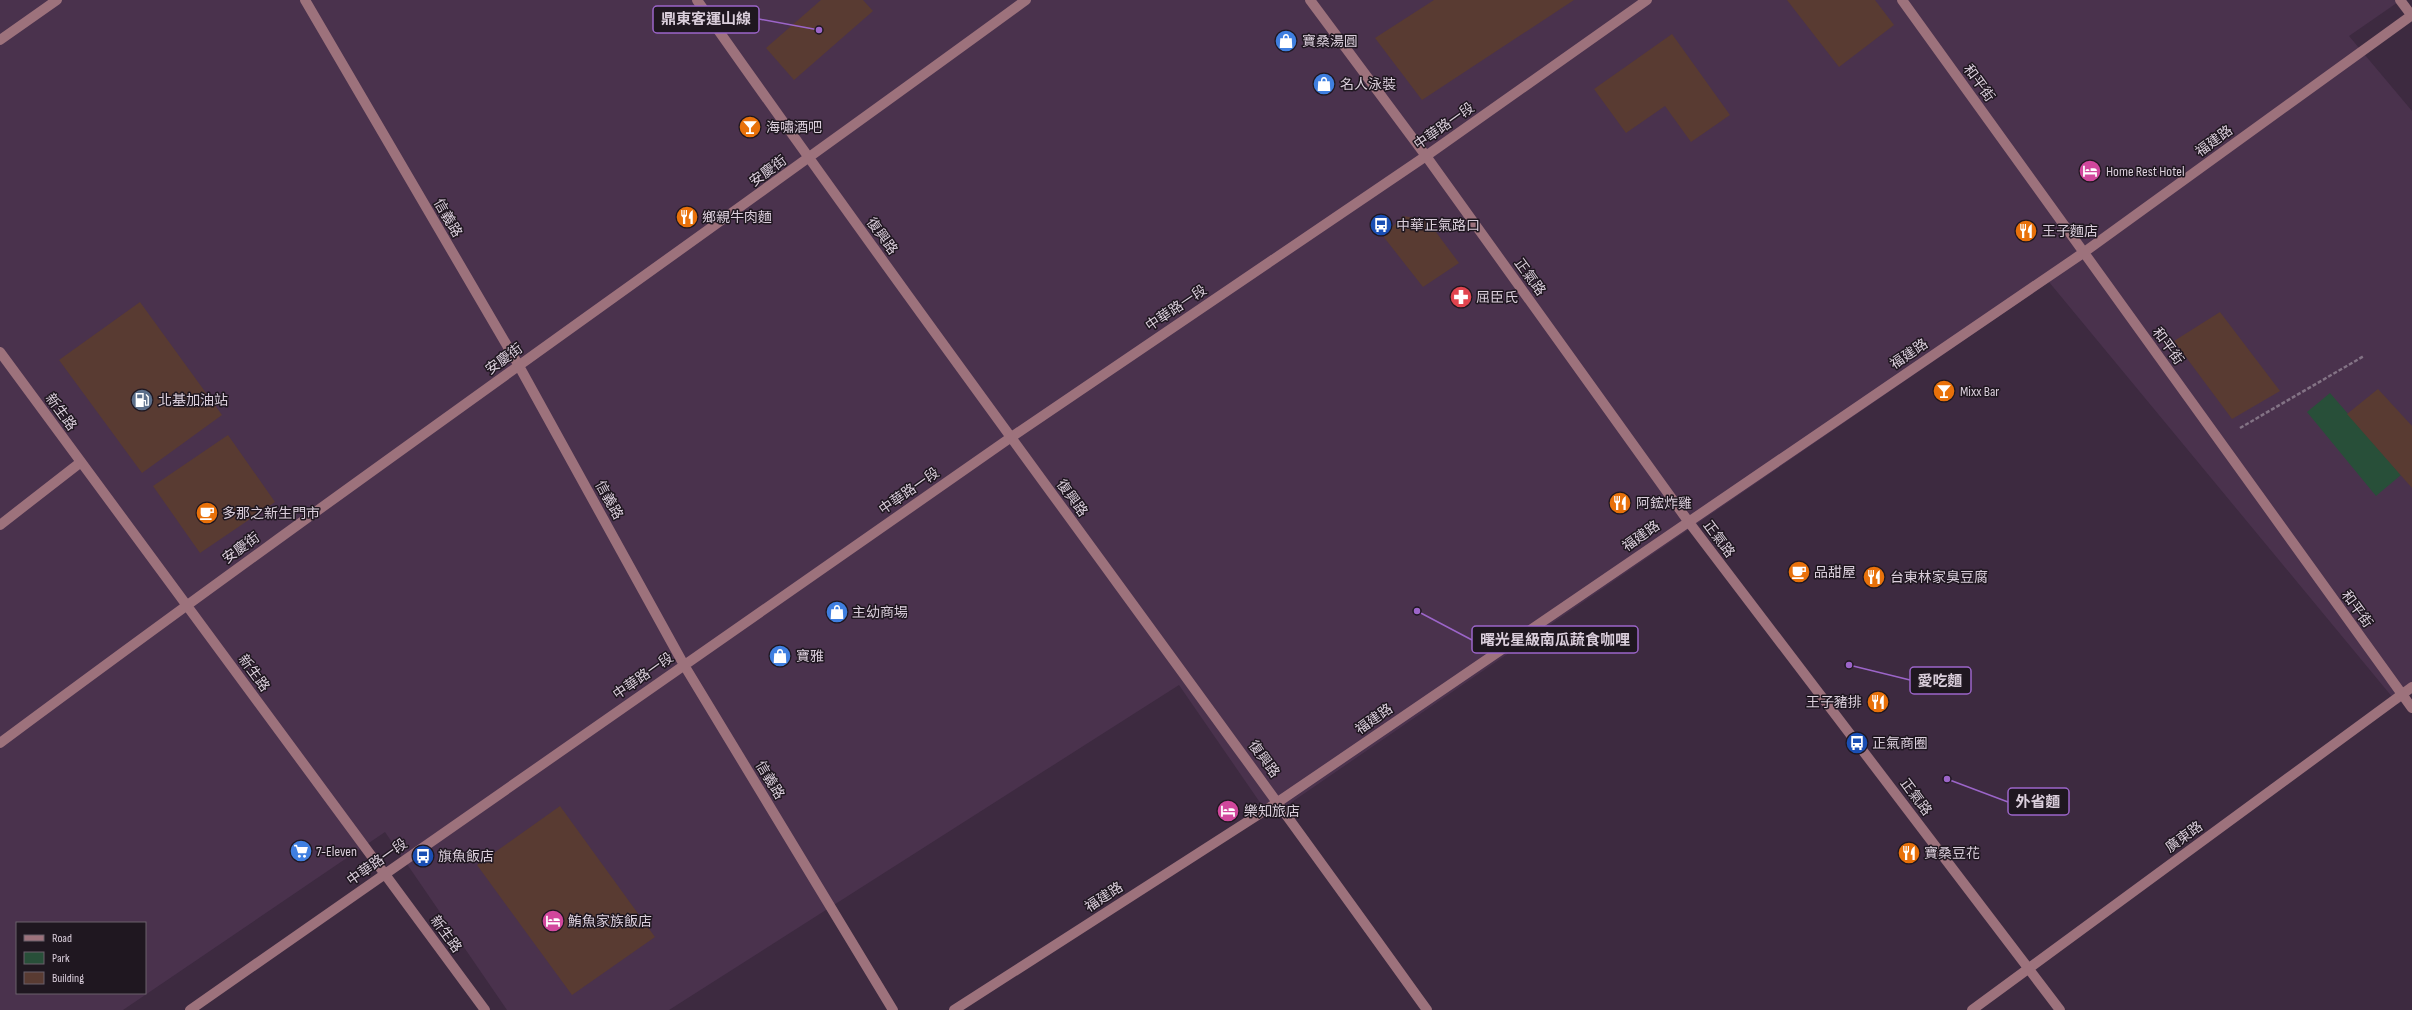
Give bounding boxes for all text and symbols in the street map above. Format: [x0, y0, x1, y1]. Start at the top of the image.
callout: 鼎東客運山線 [653, 6, 759, 33]
text: 鼎東客運山線 [661, 10, 751, 29]
shop icon: 寶桑湯圓 [1273, 28, 1299, 54]
place label: 寶桑湯圓 [1302, 33, 1358, 50]
street label: 和平街 [1960, 61, 1998, 105]
shop icon: 名人泳裝 [1311, 71, 1337, 97]
place label: 名人泳裝 [1340, 76, 1396, 93]
street label: 中華路一段 [1410, 99, 1478, 153]
bar icon: 海嘯酒吧 [737, 114, 763, 140]
place label: 海嘯酒吧 [766, 119, 822, 136]
street label: 福建路 [2192, 122, 2236, 160]
street label: 安慶街 [746, 152, 790, 190]
hotel icon: Home Rest Hotel [2077, 158, 2103, 184]
place label: Home Rest Hotel [2106, 163, 2185, 180]
street label: 信義路 [430, 196, 466, 240]
restaurant icon: 鄉親牛肉麵 [674, 204, 700, 230]
place label: 鄉親牛肉麵 [702, 209, 772, 226]
bus stop icon: 中華正氣路口 [1368, 212, 1394, 238]
street label: 復興路 [863, 214, 901, 258]
place label: 中華正氣路口 [1396, 217, 1480, 234]
restaurant icon: 王子麵店 [2013, 218, 2039, 244]
place label: 王子麵店 [2042, 223, 2098, 240]
street label: 正氣路 [1511, 255, 1549, 299]
street label: 中華路一段 [1142, 281, 1210, 335]
pharmacy icon: 屈臣氏 [1448, 284, 1474, 310]
place label: 屈臣氏 [1476, 289, 1518, 306]
street label: 和平街 [2149, 324, 2187, 368]
street label: 福建路 [1887, 335, 1931, 373]
street label: 安慶街 [482, 340, 526, 378]
bar icon: Mixx Bar [1931, 378, 1957, 404]
place label: Mixx Bar [1960, 383, 1999, 400]
fuel station icon: 北基加油站 [129, 387, 155, 413]
street label: 新生路 [42, 390, 80, 434]
place label: 北基加油站 [158, 392, 228, 409]
street label: 中華路一段 [875, 464, 943, 518]
street label: 復興路 [1053, 476, 1091, 520]
street label: 信義路 [591, 478, 627, 522]
restaurant icon: 阿鋐炸雞 [1607, 490, 1633, 516]
place label: 阿鋐炸雞 [1636, 495, 1692, 512]
cafe icon: 多那之新生門市 [194, 500, 220, 526]
place label: 多那之新生門市 [222, 505, 320, 522]
street label: 福建路 [1619, 517, 1663, 555]
street label: 正氣路 [1700, 517, 1738, 561]
street label: 安慶街 [219, 529, 263, 567]
cafe icon: 品甜屋 [1786, 559, 1812, 585]
place label: 品甜屋 [1814, 564, 1856, 581]
restaurant icon: 台東林家臭豆腐 [1861, 564, 1887, 590]
place label: 台東林家臭豆腐 [1890, 569, 1988, 586]
street label: 和平街 [2338, 587, 2376, 631]
shop icon: 主幼商場 [824, 599, 850, 625]
place label: 主幼商場 [852, 604, 908, 621]
callout: 曙光星級南瓜蔬食咖哩 [1472, 626, 1638, 653]
text: 曙光星級南瓜蔬食咖哩 [1480, 631, 1630, 650]
shop icon: 寶雅 [767, 643, 793, 669]
place label: 寶雅 [796, 648, 824, 665]
street label: 中華路一段 [609, 649, 677, 703]
street label: 新生路 [235, 651, 273, 695]
callout: 愛吃麵 [1910, 667, 1971, 694]
text: 愛吃麵 [1917, 672, 1963, 691]
restaurant icon: 王子豬排 [1865, 689, 1891, 715]
place label: 王子豬排 [1806, 694, 1862, 711]
street label: 福建路 [1352, 700, 1396, 738]
bus stop icon: 正氣商圈 [1844, 730, 1870, 756]
place label: 正氣商圈 [1872, 735, 1928, 752]
street label: 復興路 [1245, 737, 1283, 781]
street label: 信義路 [752, 758, 788, 802]
street label: 正氣路 [1897, 775, 1935, 819]
callout: 外省麵 [2008, 788, 2069, 815]
text: 外省麵 [2015, 793, 2061, 812]
hotel icon: 樂知旅店 [1215, 798, 1241, 824]
place label: 樂知旅店 [1244, 803, 1300, 820]
street label: 廣東路 [2162, 818, 2206, 856]
street label: 中華路一段 [343, 835, 411, 889]
supermarket icon: 7-Eleven [288, 838, 314, 864]
restaurant icon: 寶桑豆花 [1896, 840, 1922, 866]
place label: 7-Eleven [316, 843, 357, 860]
bus stop icon: 旗魚飯店 [410, 843, 436, 869]
place label: 寶桑豆花 [1924, 845, 1980, 862]
place label: 旗魚飯店 [438, 848, 494, 865]
street label: 福建路 [1082, 878, 1126, 916]
hotel icon: 鮪魚家族飯店 [540, 908, 566, 934]
street label: 新生路 [427, 912, 465, 956]
place label: 鮪魚家族飯店 [568, 913, 652, 930]
legend [16, 922, 146, 994]
text: Road [52, 931, 72, 946]
text: Park [52, 951, 70, 966]
text: Building [52, 971, 84, 986]

